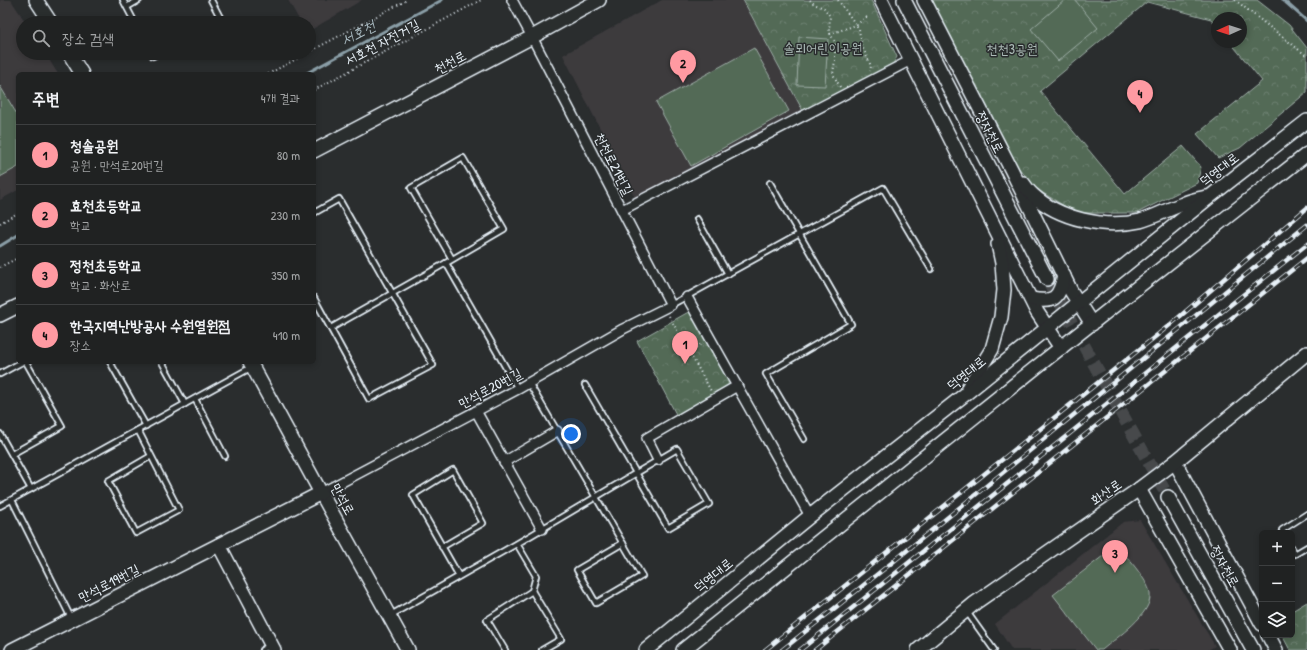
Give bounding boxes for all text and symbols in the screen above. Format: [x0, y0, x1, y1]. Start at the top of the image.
north arrow [1211, 12, 1247, 48]
water label: 서호천 [337, 14, 380, 50]
street label: 서호천 자전거길 [341, 14, 423, 69]
search box [16, 16, 316, 60]
icon: search [30, 27, 52, 49]
text: 장소 검색 [62, 28, 114, 49]
park label: 솔뫼어린이공원 [784, 38, 862, 57]
park label: 천천3공원 [986, 39, 1038, 58]
street label: 천천로 [430, 45, 469, 78]
pin: 2 [670, 50, 696, 83]
pin: 4 [1127, 80, 1153, 113]
text: 주변 [32, 87, 59, 110]
text: 4개 결과 [261, 89, 300, 107]
street label: 정자천로 [972, 107, 1009, 156]
street label: 천천로21번길 [591, 129, 639, 199]
text: 청솔공원 [70, 135, 118, 156]
text: 1 [43, 146, 47, 164]
text: 80 m [277, 146, 300, 164]
street label: 덕영대로 [1195, 147, 1242, 190]
text: 공원 · 만석로20번길 [70, 156, 164, 174]
text: 효천초등학교 [70, 195, 142, 216]
text: 2 [42, 206, 48, 224]
text: 230 m [270, 206, 300, 224]
text: 학교 [70, 216, 91, 234]
text: 정천초등학교 [70, 255, 142, 276]
text: 3 [42, 266, 48, 284]
text: 350 m [271, 266, 300, 284]
text: 학교 · 화산로 [70, 276, 131, 294]
text: 한국지역난방공사 수원열원점 [70, 315, 230, 336]
text: 4 [43, 326, 47, 344]
text: 410 m [273, 326, 300, 344]
pin: 1 [672, 331, 698, 364]
text: 장소 [70, 336, 91, 354]
street label: 덕영대로 [942, 351, 989, 394]
street label: 만석로20번길 [455, 363, 525, 412]
your location [561, 424, 581, 444]
street label: 화산로 [1086, 474, 1125, 509]
street label: 만석로 [327, 479, 360, 518]
map controls [1259, 530, 1295, 638]
button: + [1259, 530, 1295, 566]
pin: 3 [1102, 540, 1128, 573]
street label: 정자천로 [1206, 541, 1245, 590]
street label: 덕영대로 [689, 553, 736, 596]
street label: 만석로19번길 [75, 559, 143, 606]
button: − [1259, 566, 1295, 602]
button: layers [1259, 602, 1295, 638]

